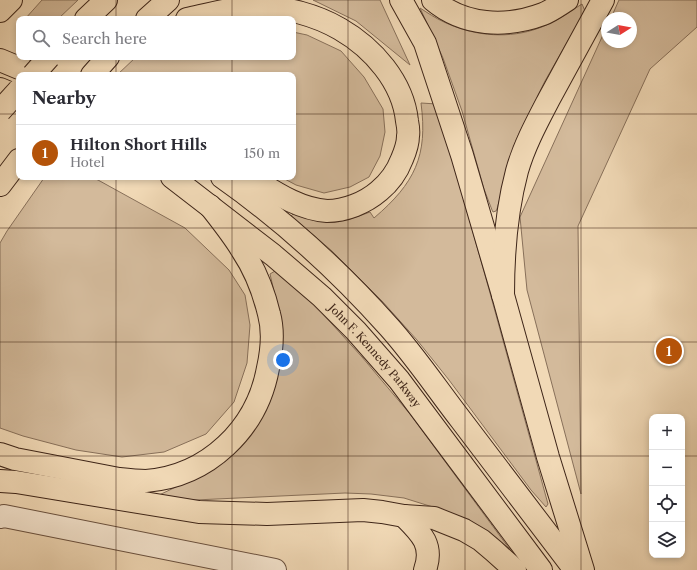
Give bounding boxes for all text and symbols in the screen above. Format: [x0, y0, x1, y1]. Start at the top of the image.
north arrow [601, 12, 637, 48]
search box [16, 16, 296, 60]
icon: search [30, 27, 52, 49]
text: Search here [62, 29, 147, 48]
text: Nearby [32, 88, 96, 108]
text: Hilton Short Hills [70, 135, 207, 154]
text: 1 [42, 145, 48, 161]
text: 150 m [244, 145, 280, 161]
text: Hotel [70, 154, 105, 170]
street label: John F. Kennedy Parkway [324, 299, 424, 411]
pin: 1 [656, 336, 682, 366]
your location [273, 350, 293, 370]
map controls [649, 414, 685, 558]
button: + [649, 414, 685, 450]
button: − [649, 450, 685, 486]
button: locate [649, 486, 685, 522]
button: layers [649, 522, 685, 558]

